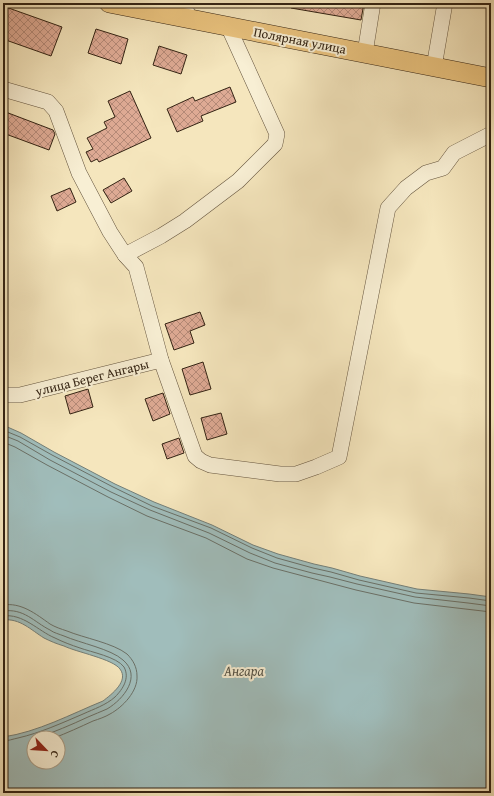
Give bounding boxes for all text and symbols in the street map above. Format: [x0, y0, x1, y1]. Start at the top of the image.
street label: Полярная улица [252, 22, 349, 59]
street label: улица Берег Ангары [33, 354, 151, 401]
water label: Ангара [223, 661, 265, 681]
north arrow [26, 730, 66, 770]
text: С [46, 748, 64, 760]

